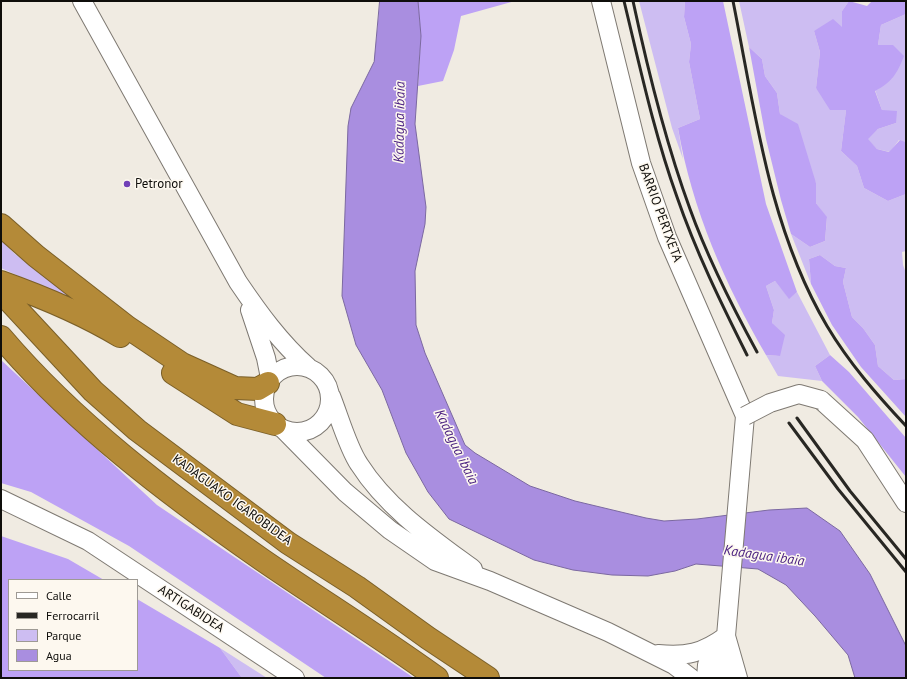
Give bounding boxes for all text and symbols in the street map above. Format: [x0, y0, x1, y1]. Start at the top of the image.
water label: Kadagua ibaia [391, 81, 409, 163]
street label: BARRIO PERTXETA [635, 162, 685, 264]
place label: Petronor [135, 176, 183, 192]
marker: Petronor [122, 179, 132, 189]
water label: Kadagua ibaia [431, 407, 481, 487]
street label: KADAGUAKO IGAROBIDEA [169, 451, 295, 549]
water label: Kadagua ibaia [723, 542, 805, 570]
legend [8, 579, 138, 671]
street label: ARTIGABIDEA [155, 582, 227, 636]
text: Calle [46, 588, 72, 603]
text: Ferrocarril [46, 608, 99, 623]
text: Parque [46, 628, 81, 643]
text: Agua [46, 648, 72, 663]

